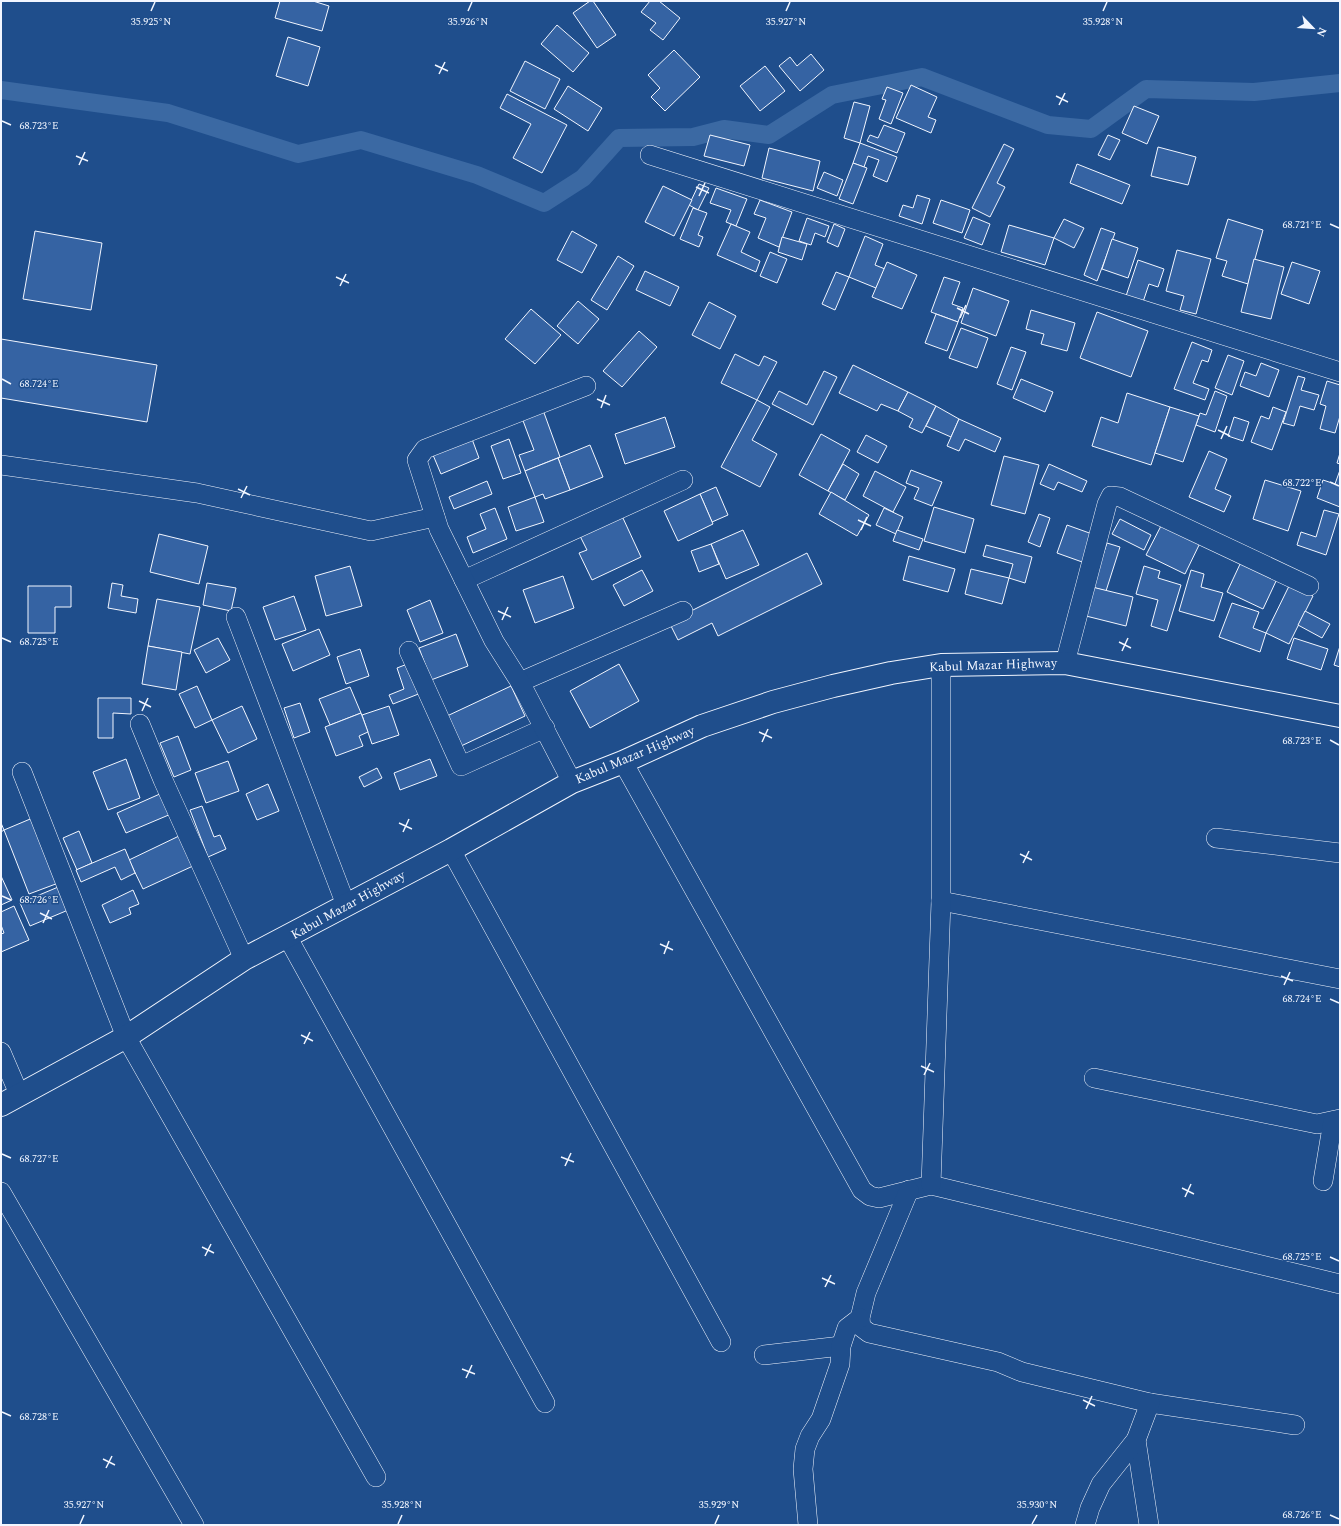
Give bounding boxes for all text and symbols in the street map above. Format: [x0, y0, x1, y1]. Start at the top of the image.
north arrow [1293, 8, 1333, 48]
text: 35.925°N [131, 14, 171, 30]
text: 35.926°N [448, 14, 488, 30]
text: 35.927°N [766, 14, 806, 30]
text: 35.928°N [1083, 14, 1123, 30]
text: N [1312, 24, 1331, 40]
text: 68.723°E [19, 118, 59, 134]
text: 68.721°E [1282, 217, 1322, 233]
text: 68.724°E [19, 376, 59, 392]
text: 68.722°E [1282, 475, 1322, 491]
text: 68.725°E [19, 634, 59, 650]
street label: Kabul Mazar Highway [929, 653, 1058, 677]
street label: Kabul Mazar Highway [572, 720, 699, 789]
text: 68.723°E [1282, 733, 1322, 749]
street label: Kabul Mazar Highway [287, 865, 410, 945]
text: 68.726°E [19, 892, 59, 908]
text: 68.724°E [1282, 991, 1322, 1007]
text: 68.727°E [19, 1151, 59, 1167]
text: 68.725°E [1282, 1249, 1322, 1265]
text: 68.728°E [19, 1409, 59, 1425]
text: 35.927°N [64, 1497, 104, 1513]
text: 35.928°N [382, 1497, 422, 1513]
text: 35.929°N [699, 1497, 739, 1513]
text: 35.930°N [1017, 1497, 1057, 1513]
text: 68.726°E [1282, 1507, 1322, 1523]

